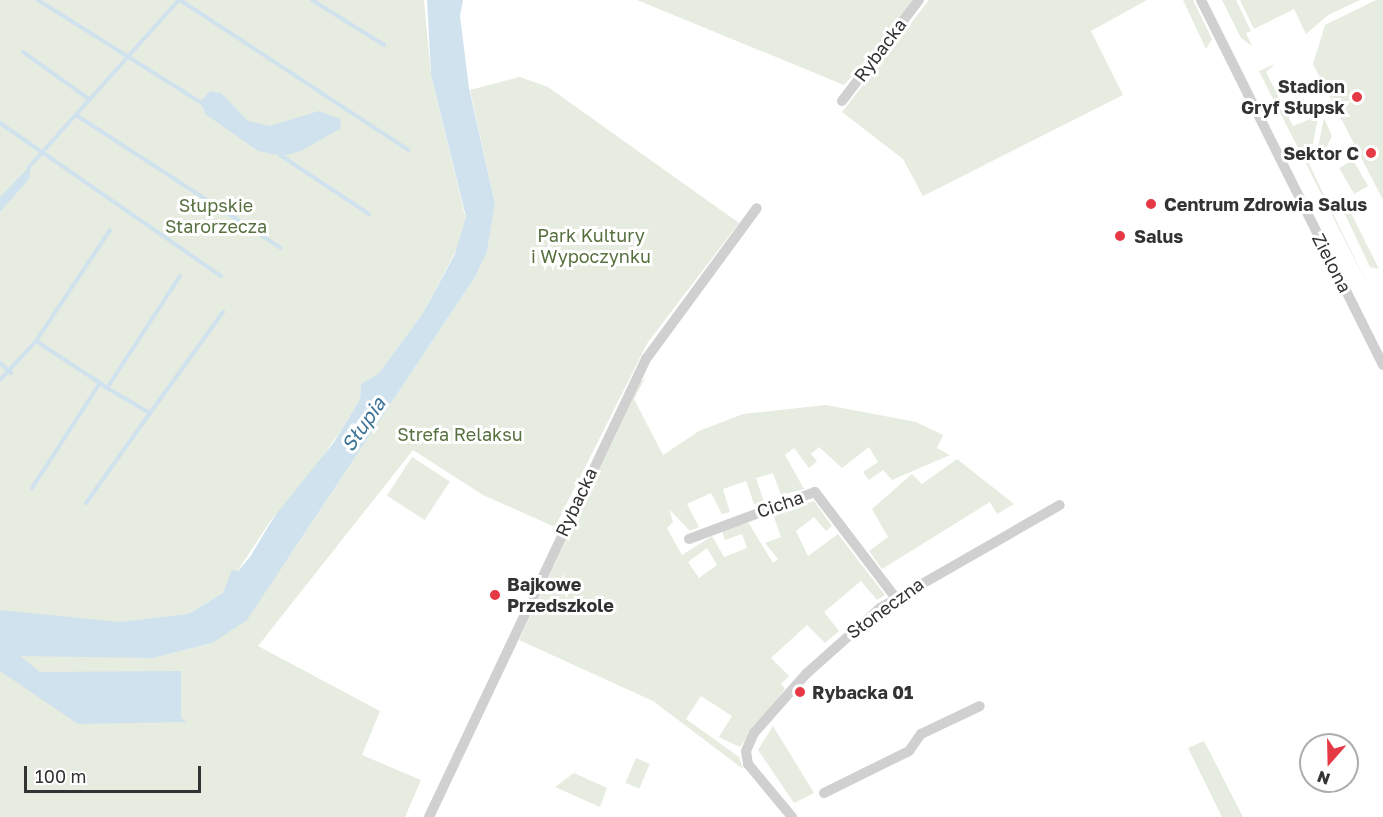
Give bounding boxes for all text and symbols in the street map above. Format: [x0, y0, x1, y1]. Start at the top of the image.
street label: Rybacka [849, 14, 911, 86]
place label: Stadion Gryf Słupsk [1241, 76, 1345, 118]
marker: Stadion Gryf Słupsk [1350, 90, 1364, 104]
place label: Sektor C [1283, 142, 1359, 164]
marker: Sektor C [1364, 146, 1378, 160]
place label: Centrum Zdrowia Salus [1164, 193, 1367, 215]
park label: Słupskie Starorzecza [165, 195, 267, 238]
marker: Centrum Zdrowia Salus [1142, 195, 1160, 213]
park label: Park Kultury i Wypoczynku [531, 225, 651, 268]
place label: Salus [1134, 225, 1183, 247]
marker: Salus [1111, 227, 1129, 245]
street label: Zielona [1308, 230, 1356, 296]
water label: Słupia [336, 392, 390, 456]
park label: Strefa Relaksu [397, 423, 523, 445]
street label: Rybacka [551, 464, 601, 540]
street label: Cicha [754, 486, 806, 522]
street label: Słoneczna [842, 573, 928, 643]
place label: Bajkowe Przedszkole [507, 574, 614, 616]
marker: Bajkowe Przedszkole [488, 588, 502, 602]
place label: Rybacka 01 [812, 681, 913, 703]
marker: Rybacka 01 [793, 685, 807, 699]
north arrow [1299, 733, 1359, 793]
scale bar [27, 754, 204, 792]
text: 100 m [35, 765, 86, 787]
text: N [1314, 767, 1333, 790]

